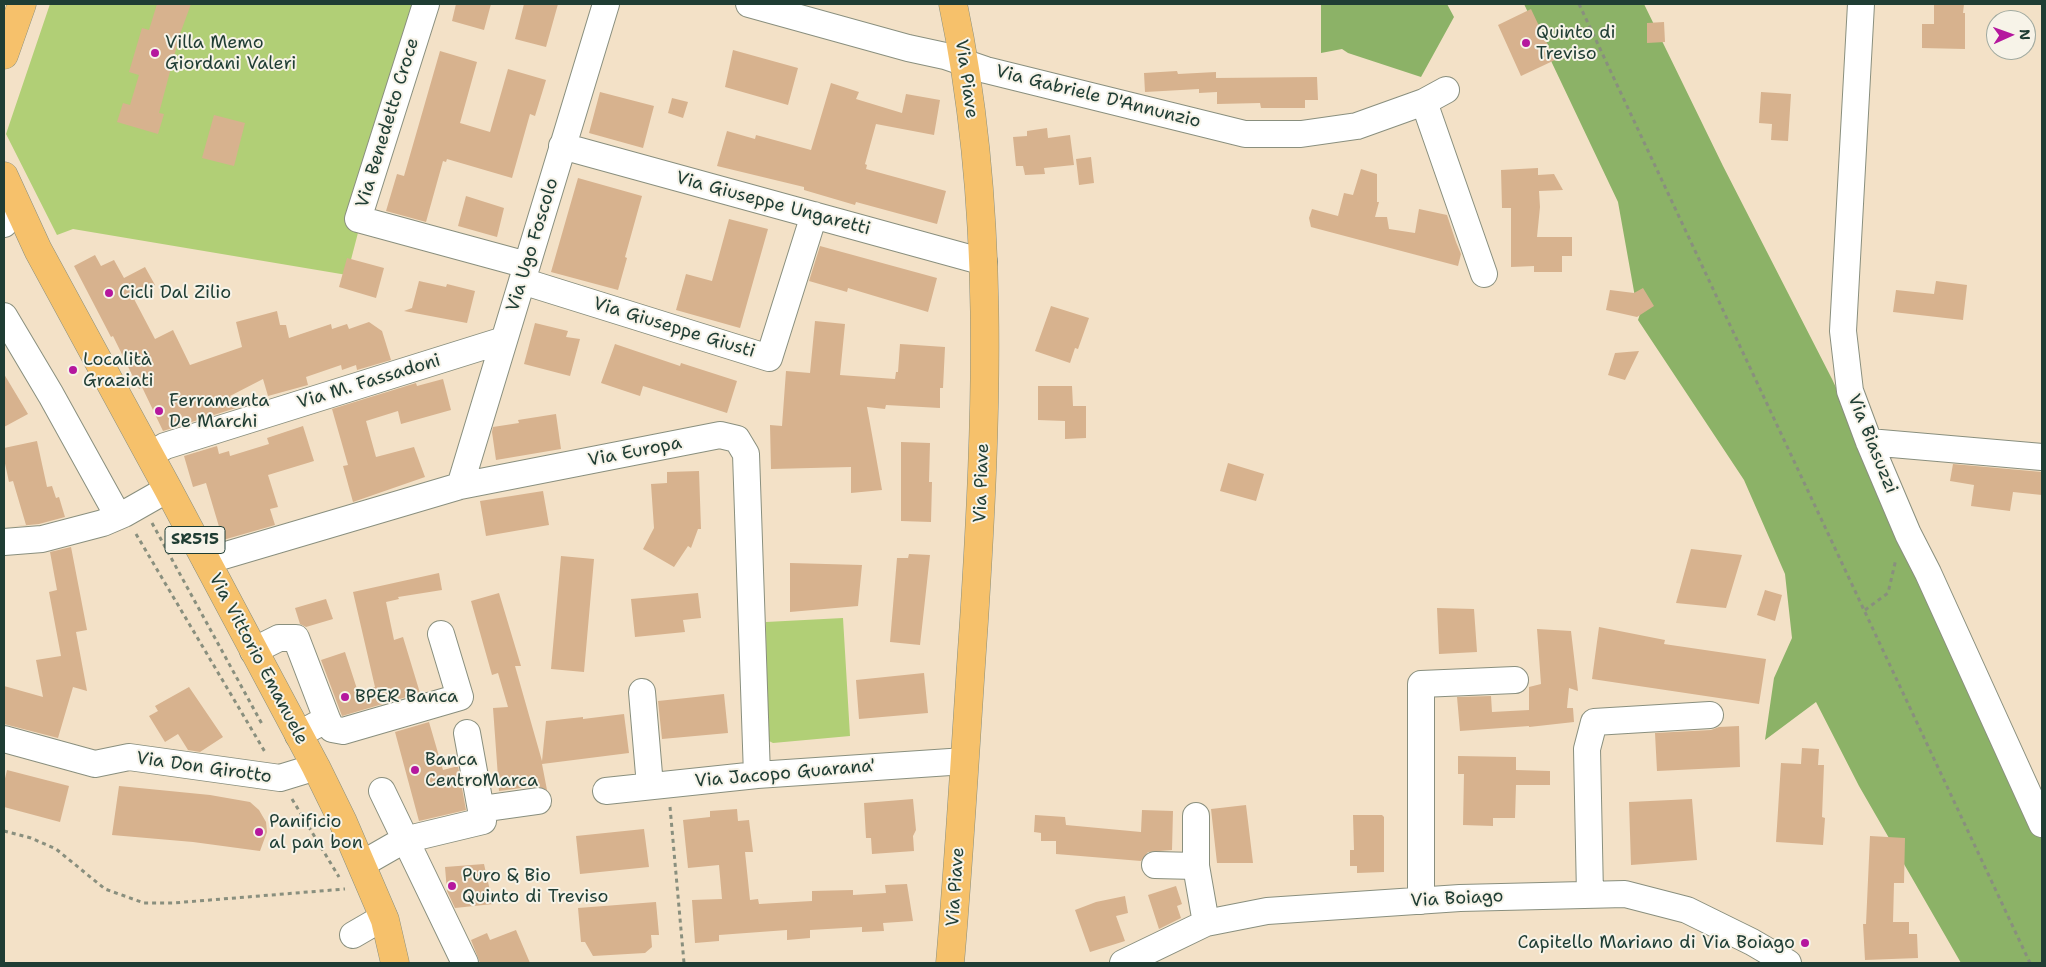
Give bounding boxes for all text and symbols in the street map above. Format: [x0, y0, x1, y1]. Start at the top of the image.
north arrow [1986, 10, 2036, 60]
place label: Quinto di Treviso [1536, 22, 1616, 64]
text: N [2016, 29, 2034, 40]
place label: Villa Memo Giordani Valeri [165, 32, 296, 74]
street label: Via Benedetto Croce [352, 35, 424, 211]
marker: Quinto di Treviso [1520, 37, 1532, 49]
street label: Via Piave [950, 38, 982, 120]
marker: Villa Memo Giordani Valeri [149, 47, 161, 59]
street label: Via Gabriele D'Annunzio [993, 61, 1203, 133]
street label: Via Giuseppe Ungaretti [673, 168, 873, 240]
street label: Via Ugo Foscolo [502, 176, 564, 314]
place label: Cicli Dal Zilio [119, 282, 231, 304]
marker: Cicli Dal Zilio [103, 287, 115, 299]
street label: Via Giuseppe Giusti [590, 293, 758, 363]
place label: Località Graziati [83, 349, 154, 392]
street label: Via M. Fassadoni [295, 350, 443, 414]
marker: Località Graziati [67, 364, 79, 376]
place label: Ferramenta De Marchi [169, 390, 269, 432]
street label: Via Biasuzzi [1842, 391, 1902, 497]
marker: Ferramenta De Marchi [153, 405, 165, 417]
street label: Via Europa [586, 432, 684, 472]
street label: Via Piave [970, 443, 994, 523]
road number: SR515 [165, 526, 225, 554]
street label: Via Vittorio Emanuele [204, 570, 312, 748]
place label: BPER Banca [355, 686, 458, 708]
marker: BPER Banca [339, 691, 351, 703]
street label: Via Don Girotto [135, 748, 273, 788]
place label: Banca CentroMarca [425, 749, 538, 792]
street label: Via Jacopo Guarana' [694, 755, 876, 793]
marker: Banca CentroMarca [409, 764, 421, 776]
place label: Panificio al pan bon [269, 811, 363, 854]
marker: Panificio al pan bon [253, 826, 265, 838]
street label: Via Piave [942, 847, 970, 927]
place label: Puro & Bio Quinto di Treviso [462, 865, 608, 908]
marker: Puro & Bio Quinto di Treviso [446, 880, 458, 892]
street label: Via Boiago [1410, 886, 1504, 912]
place label: Capitello Mariano di Via Boiago [1518, 932, 1795, 954]
marker: Capitello Mariano di Via Boiago [1799, 937, 1811, 949]

